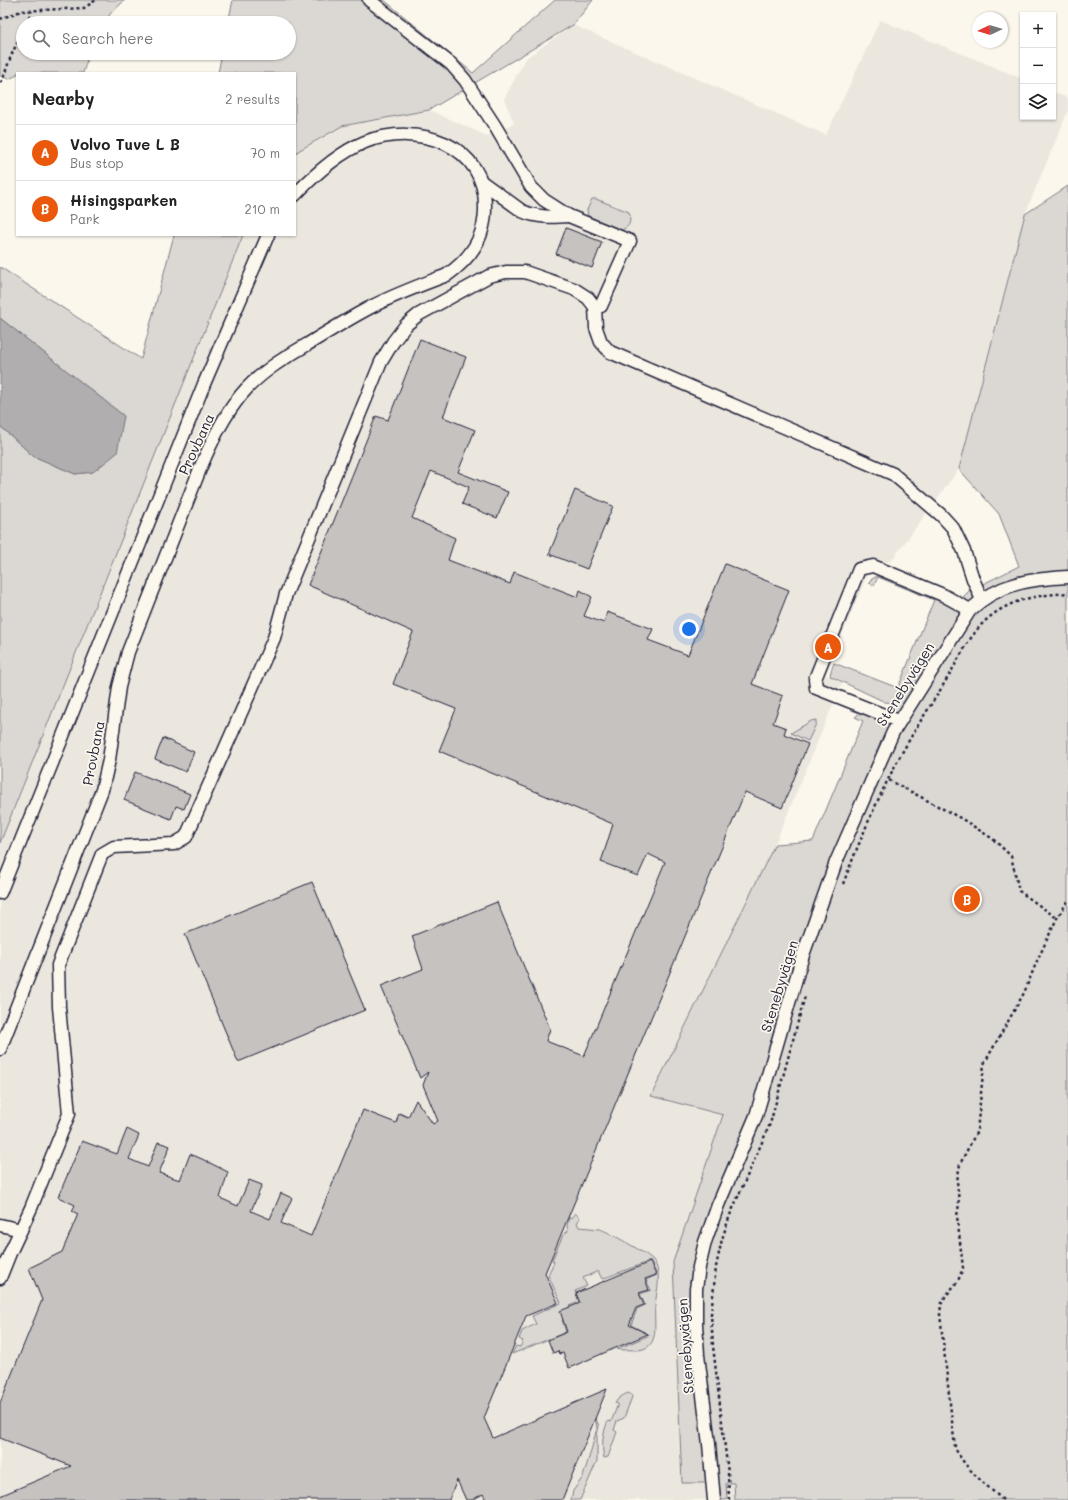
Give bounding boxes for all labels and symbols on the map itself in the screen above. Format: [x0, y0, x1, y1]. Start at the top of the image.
north arrow [972, 12, 1008, 48]
street label: Provbana [174, 410, 218, 478]
your location [679, 619, 699, 639]
pin: A [815, 632, 841, 662]
street label: Stenebyvägen [872, 638, 938, 730]
street label: Provbana [77, 719, 109, 787]
pin: B [954, 884, 980, 914]
street label: Stenebyvägen [756, 938, 802, 1034]
street label: Stenebyvägen [672, 1298, 698, 1394]

